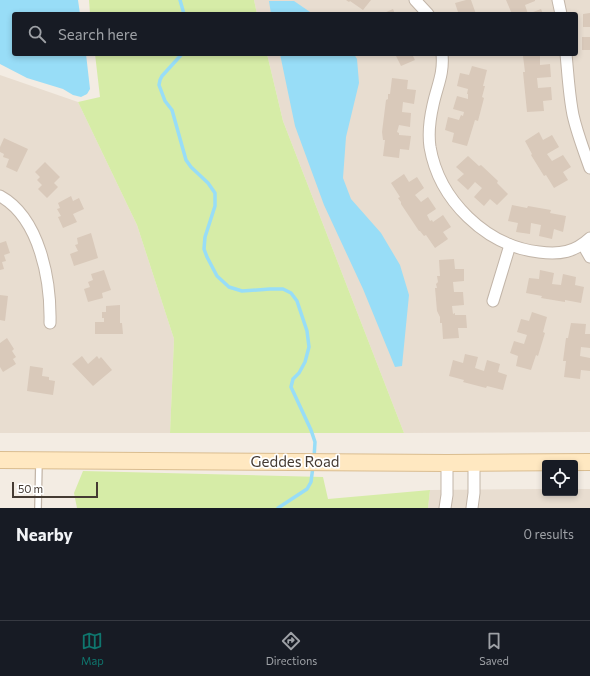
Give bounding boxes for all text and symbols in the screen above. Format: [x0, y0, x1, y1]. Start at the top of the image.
search box [12, 12, 578, 56]
icon: search [26, 23, 48, 45]
text: Search here [58, 25, 137, 43]
street label: Geddes Road [251, 452, 339, 470]
map controls [542, 460, 578, 496]
button: locate [542, 460, 578, 496]
scale bar [12, 480, 98, 499]
text: 50 m [18, 482, 43, 495]
text: Nearby [16, 524, 73, 545]
text: 0 results [523, 526, 574, 542]
tab: Map [81, 630, 104, 667]
tab: Directions [266, 630, 317, 667]
tab: Saved [479, 630, 509, 667]

